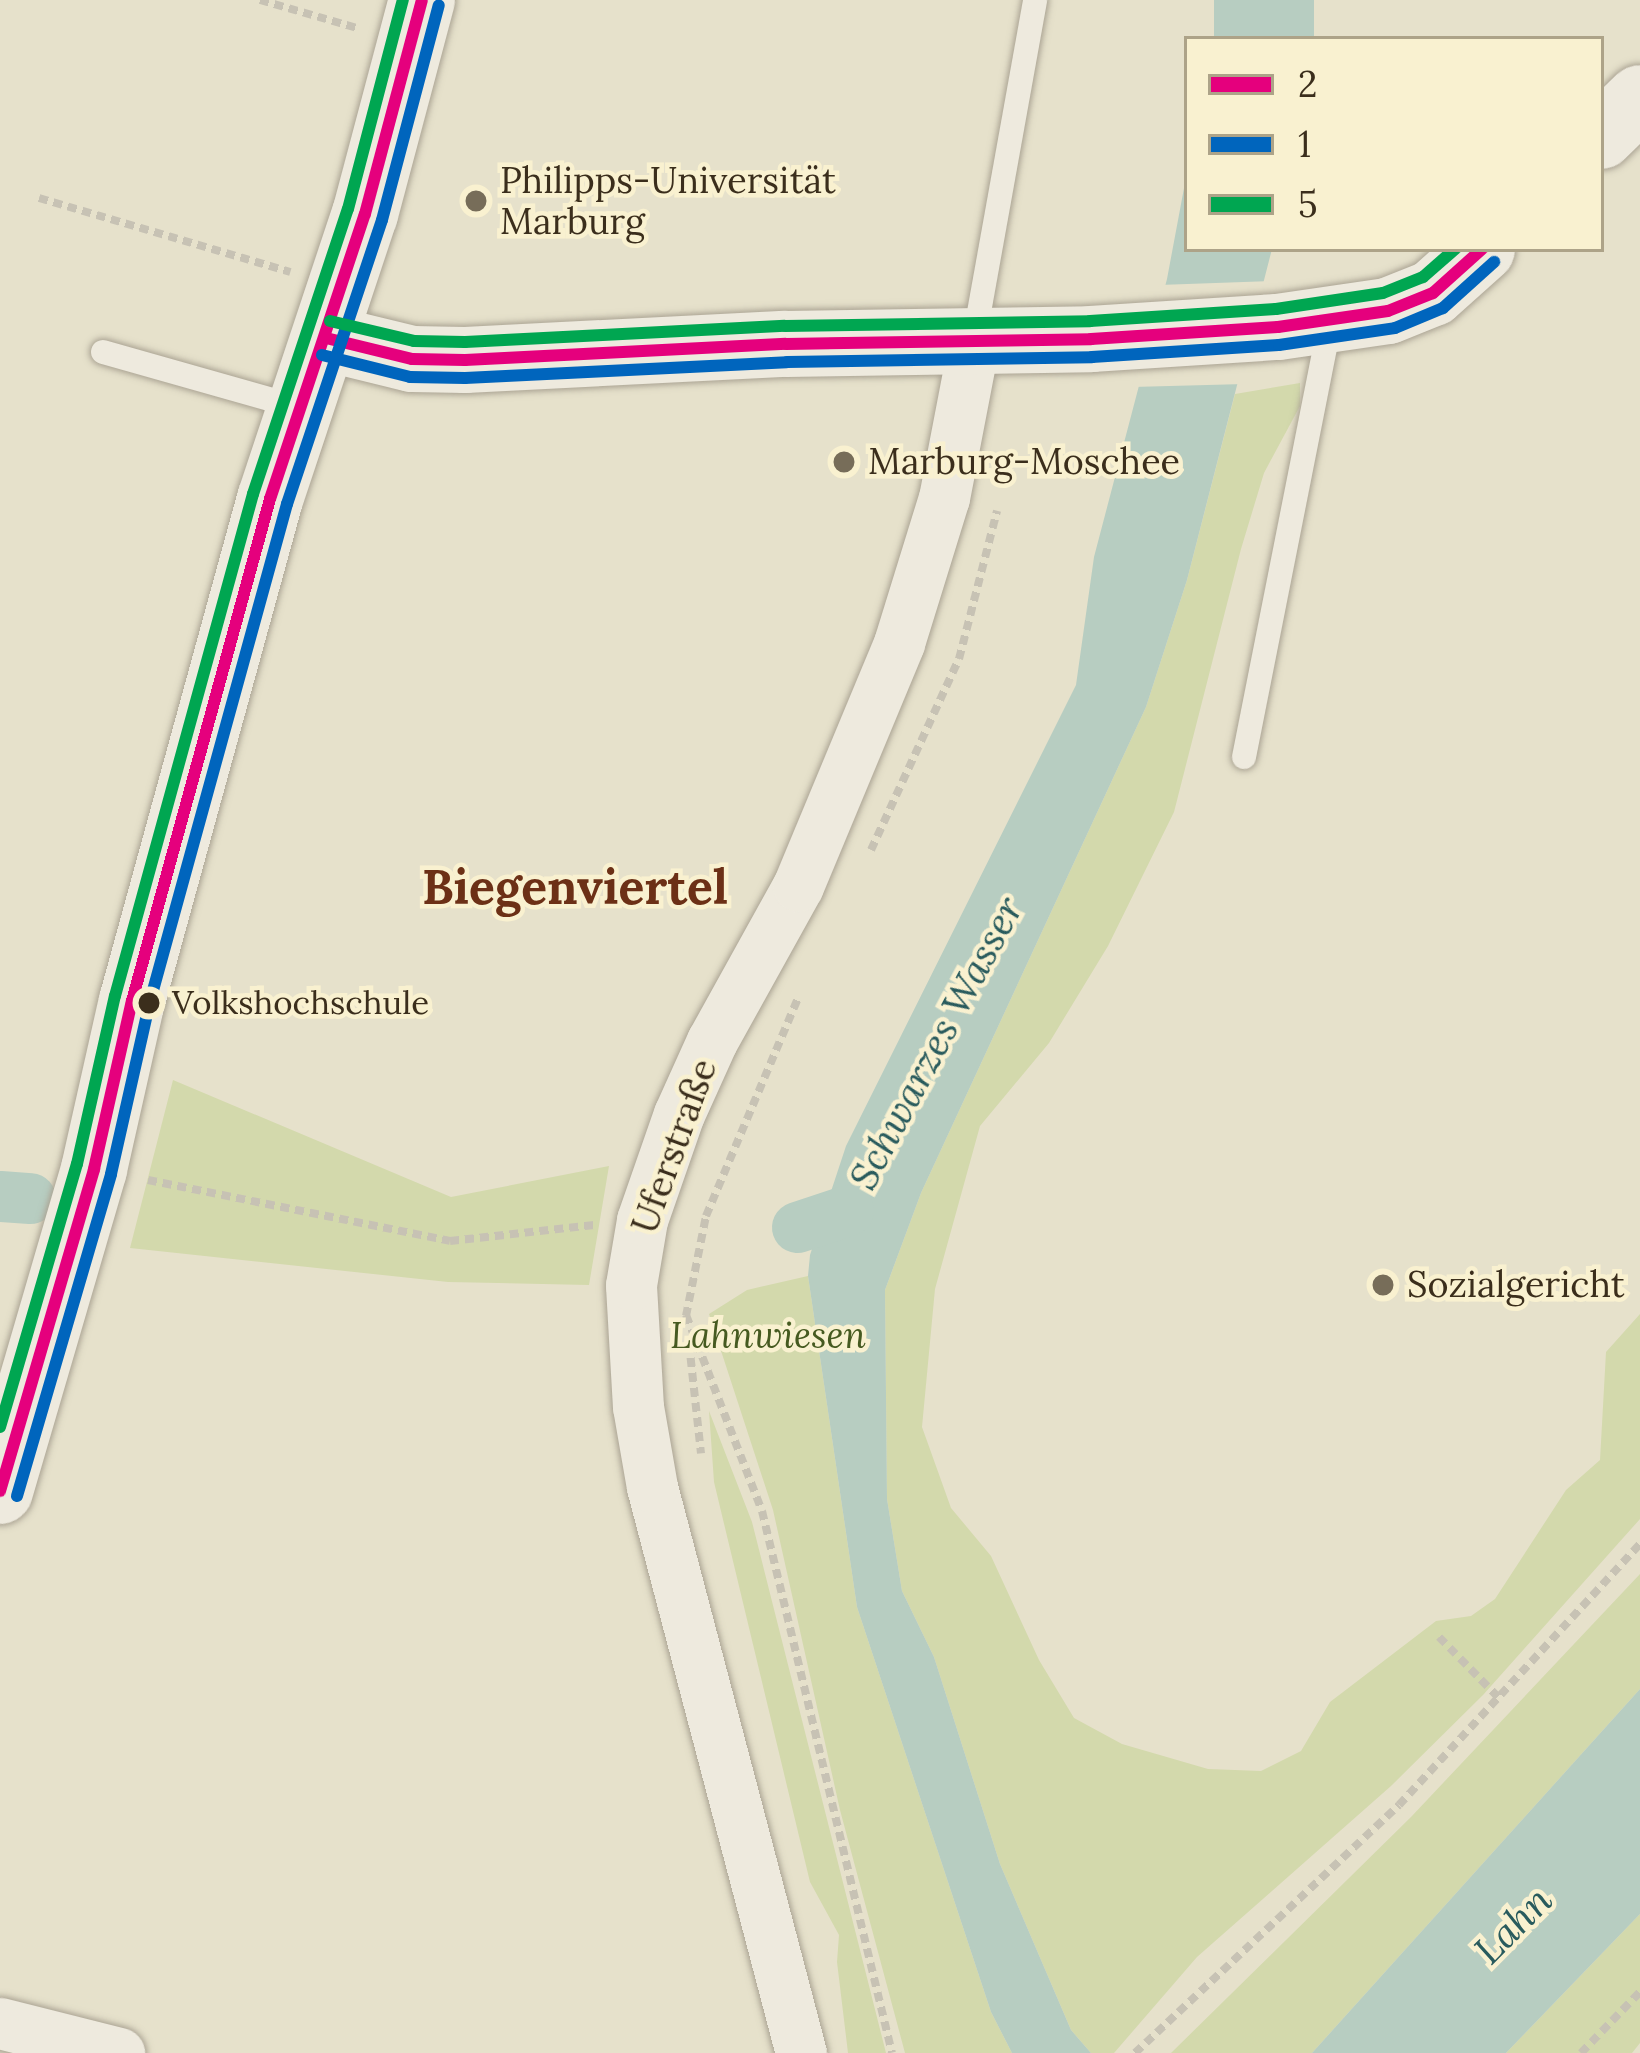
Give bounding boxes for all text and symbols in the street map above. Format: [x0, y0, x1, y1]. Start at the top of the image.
legend [1184, 36, 1604, 252]
text: 2 [1298, 61, 1317, 107]
text: 1 [1298, 121, 1311, 167]
place label: Philipps-Universität Marburg [500, 158, 836, 243]
text: 5 [1298, 181, 1318, 227]
marker: Philipps-Universität Marburg [463, 188, 489, 214]
place label: Marburg-Moschee [868, 440, 1180, 484]
marker: Marburg-Moschee [831, 449, 857, 475]
district label: Biegenviertel [422, 858, 728, 916]
water label: Schwarzes Wasser [839, 889, 1033, 1197]
place label: Volkshochschule [172, 983, 429, 1023]
marker: Volkshochschule [138, 992, 160, 1014]
street label: Uferstraße [623, 1053, 725, 1239]
place label: Sozialgericht [1407, 1263, 1625, 1307]
marker: Sozialgericht [1370, 1272, 1396, 1298]
park label: Lahnwiesen [670, 1314, 866, 1358]
water label: Lahn [1465, 1877, 1561, 1973]

